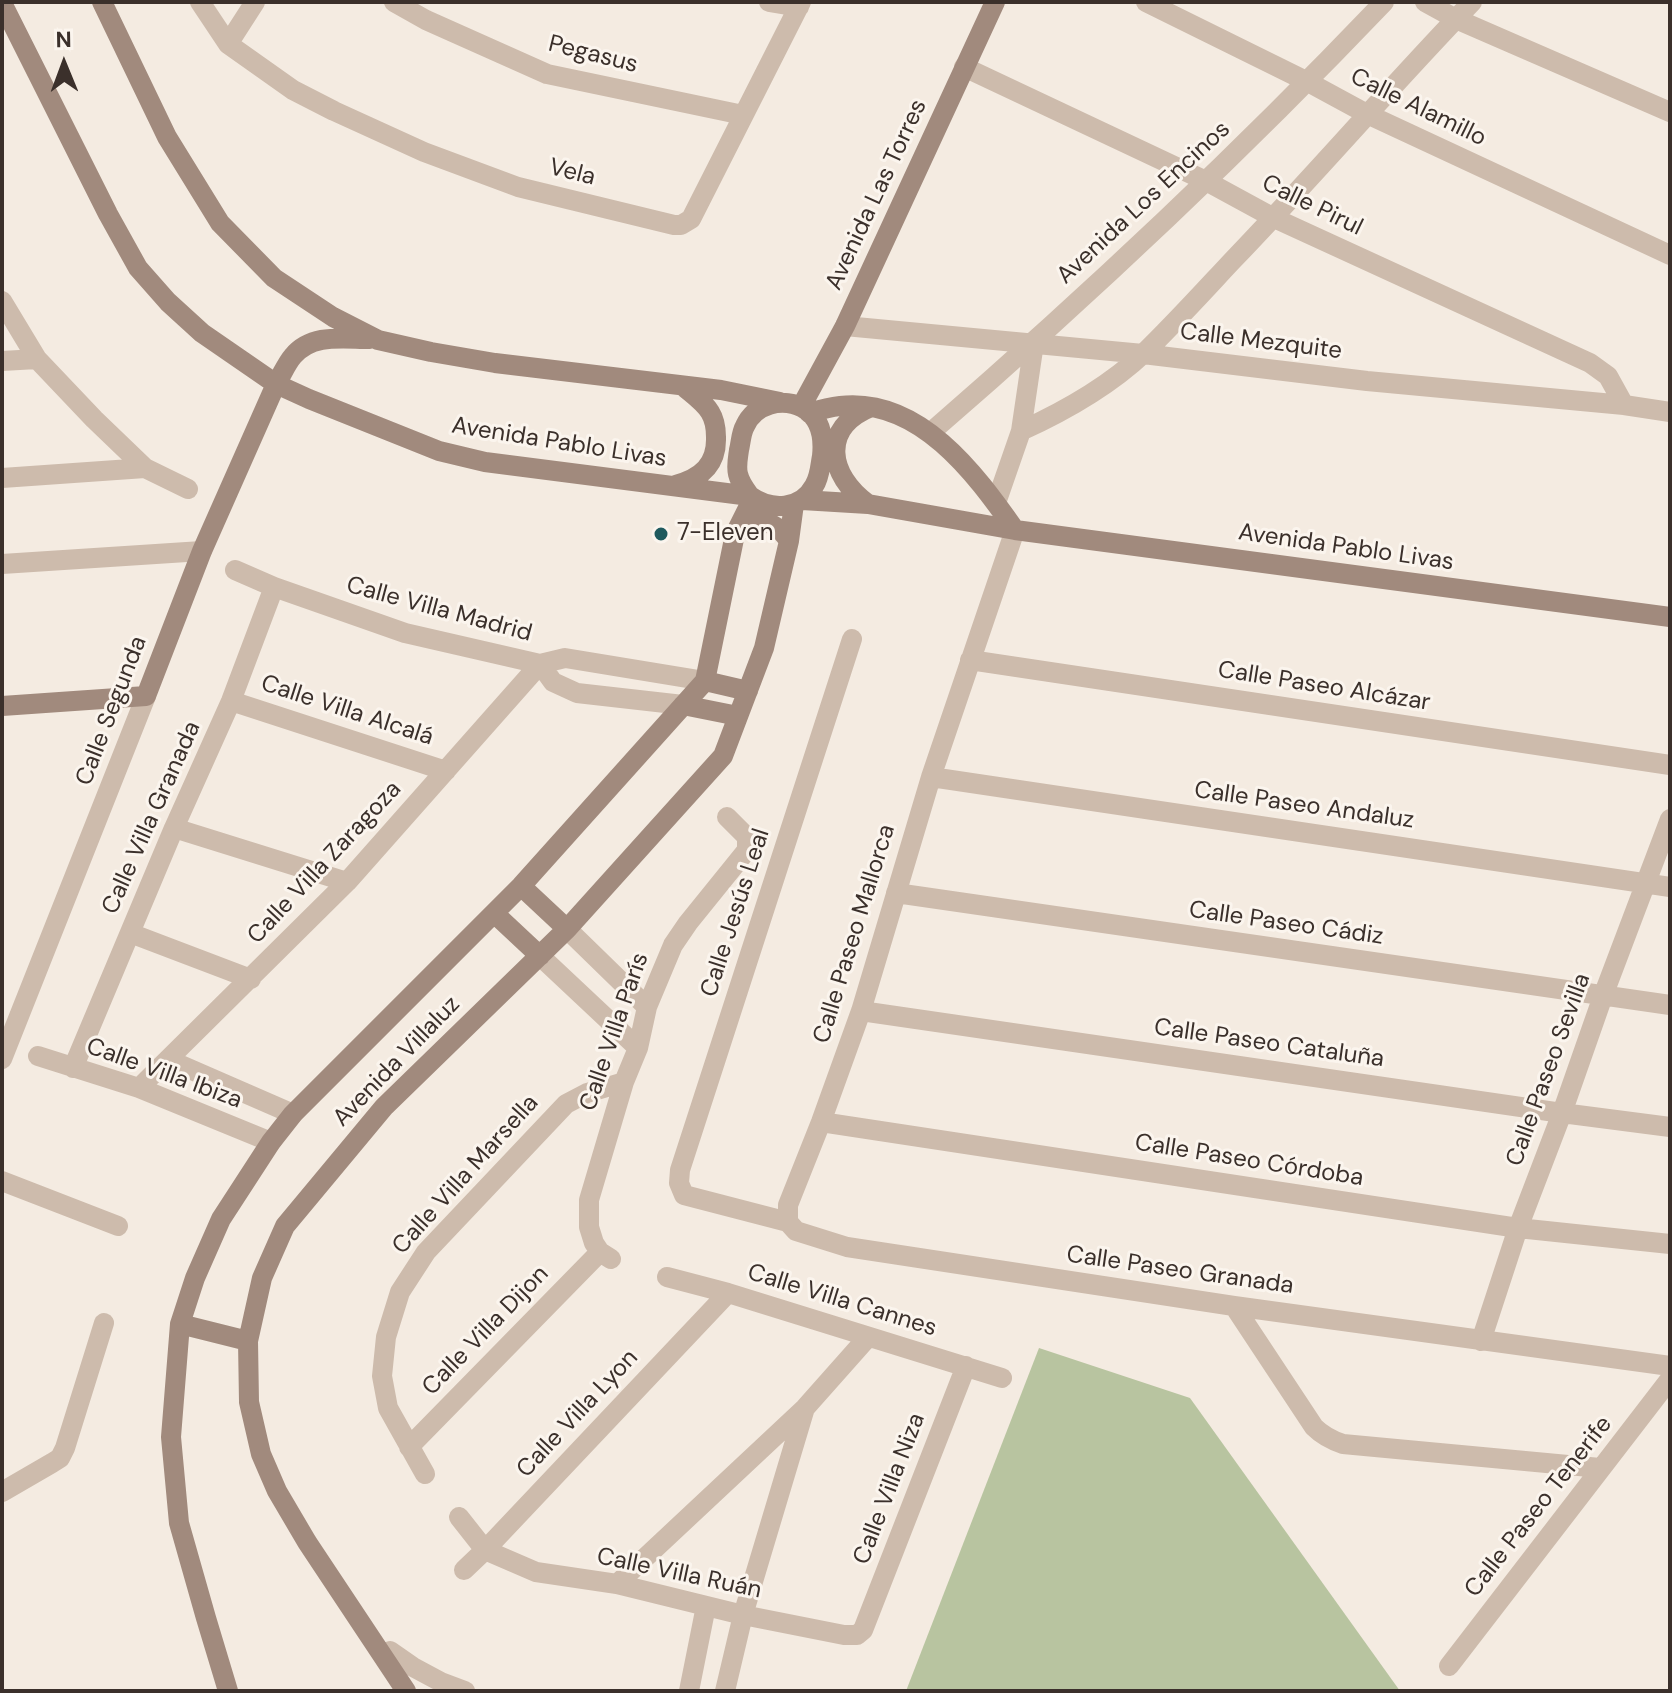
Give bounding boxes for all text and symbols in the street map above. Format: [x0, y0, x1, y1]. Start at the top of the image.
north arrow [24, 24, 104, 104]
text: N [55, 25, 72, 54]
street label: Pegasus [545, 30, 641, 80]
street label: Calle Alamillo [1345, 63, 1491, 153]
street label: Avenida Las Torres [820, 95, 934, 295]
street label: Avenida Los Encinos [1051, 115, 1237, 291]
street label: Vela [546, 153, 598, 193]
street label: Calle Pirul [1257, 169, 1367, 243]
street label: Calle Mezquite [1178, 318, 1344, 366]
street label: Avenida Pablo Livas [449, 412, 669, 474]
street label: Avenida Pablo Livas [1236, 519, 1456, 577]
place label: 7-Eleven [677, 520, 774, 548]
marker: 7-Eleven [652, 525, 670, 543]
street label: Calle Villa Madrid [343, 571, 535, 649]
street label: Calle Segunda [70, 632, 154, 790]
street label: Calle Paseo Alcázar [1216, 656, 1432, 718]
street label: Calle Villa Alcalá [257, 670, 437, 752]
street label: Calle Villa Granada [97, 717, 207, 919]
street label: Calle Villa Zaragoza [242, 776, 408, 950]
street label: Calle Paseo Andaluz [1192, 776, 1416, 836]
street label: Calle Paseo Mallorca [808, 821, 902, 1047]
street label: Calle Jesús Leal [695, 825, 777, 1001]
street label: Calle Paseo Cádiz [1187, 896, 1385, 952]
street label: Calle Villa París [574, 949, 656, 1115]
street label: Calle Paseo Sevilla [1501, 970, 1597, 1170]
street label: Avenida Villaluz [328, 991, 466, 1133]
street label: Calle Paseo Cataluña [1152, 1014, 1386, 1074]
street label: Calle Villa Ibiza [82, 1033, 246, 1115]
street label: Calle Villa Marsella [387, 1089, 545, 1261]
street label: Calle Paseo Córdoba [1133, 1129, 1365, 1193]
street label: Calle Paseo Granada [1065, 1241, 1295, 1301]
street label: Calle Villa Cannes [744, 1259, 940, 1343]
street label: Calle Villa Dijon [417, 1260, 555, 1402]
street label: Calle Villa Lyon [511, 1344, 645, 1484]
street label: Calle Villa Niza [848, 1409, 932, 1569]
street label: Calle Paseo Tenerife [1459, 1411, 1619, 1603]
street label: Calle Villa Ruán [594, 1542, 764, 1606]

